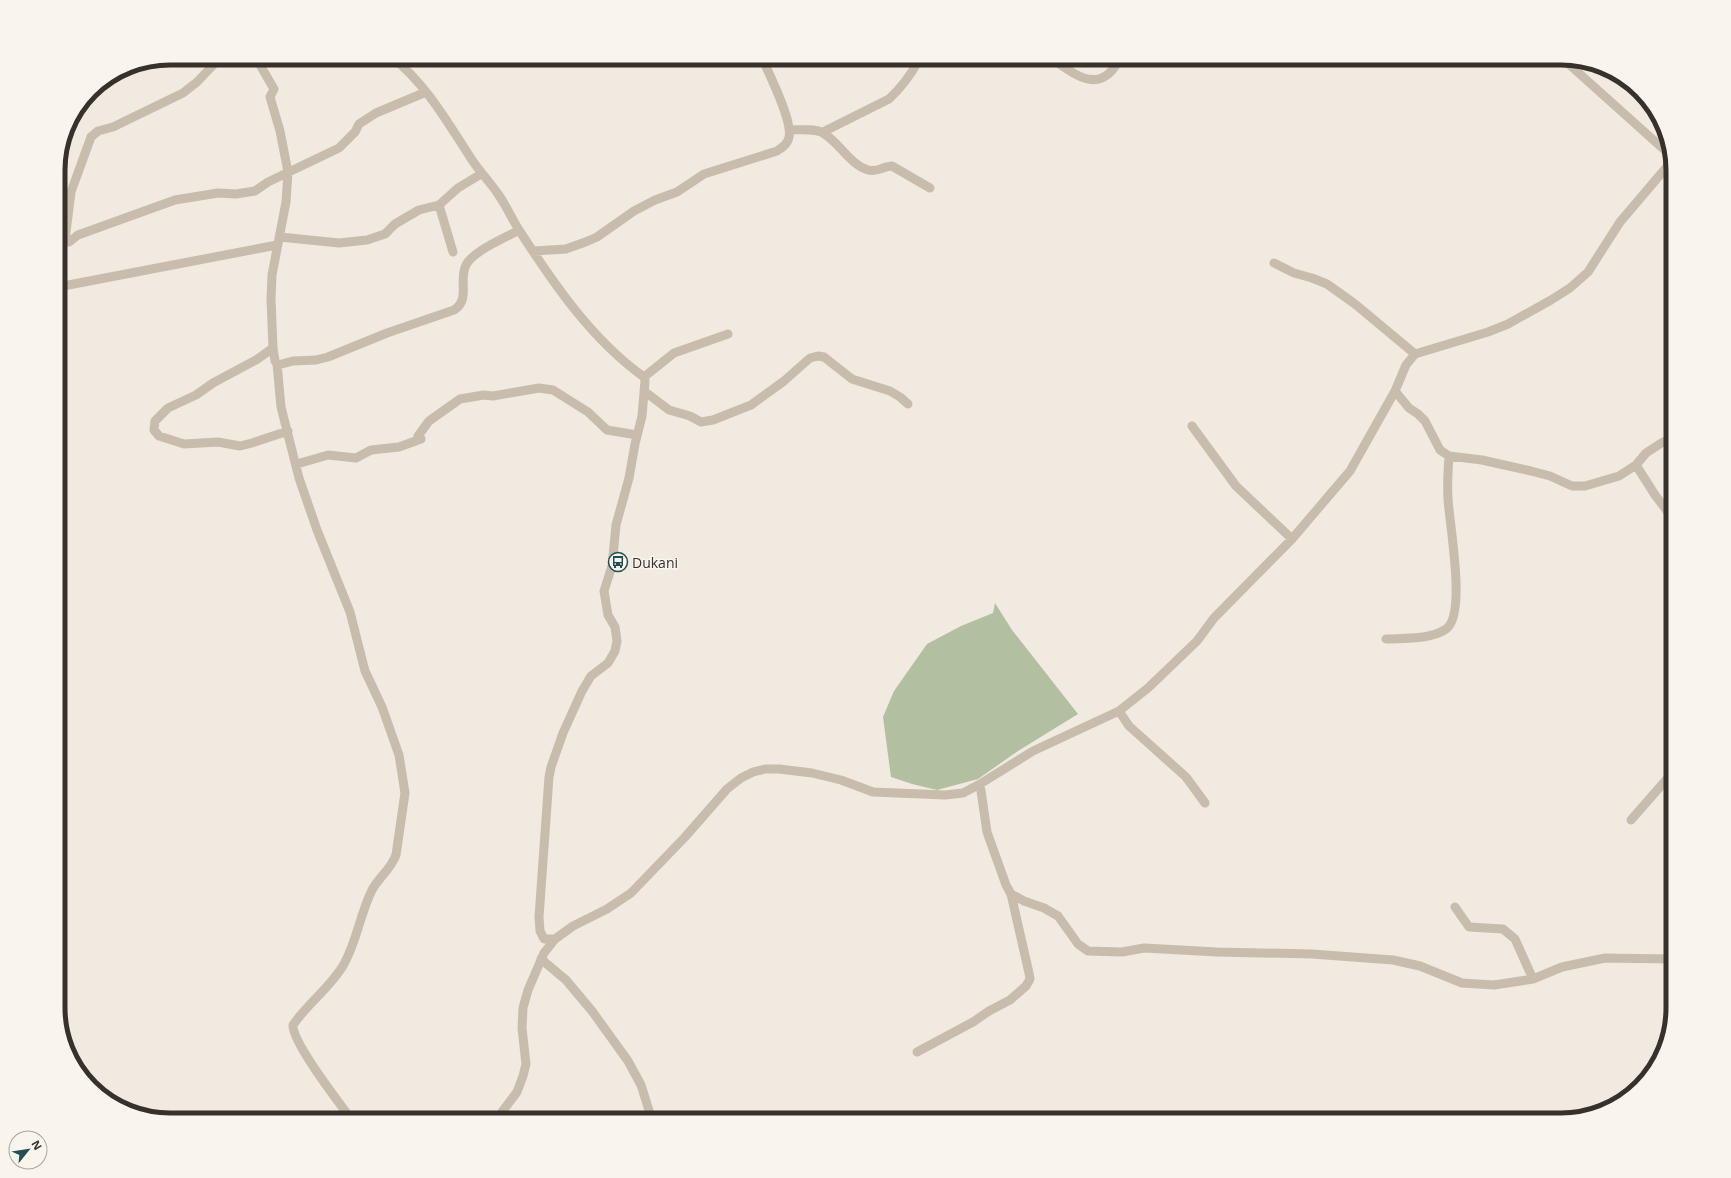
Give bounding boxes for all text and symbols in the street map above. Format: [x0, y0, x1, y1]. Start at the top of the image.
bus stop icon: Dukani [607, 551, 629, 573]
place label: Dukani [632, 553, 678, 572]
north arrow [8, 1130, 48, 1170]
text: N [28, 1137, 46, 1152]

